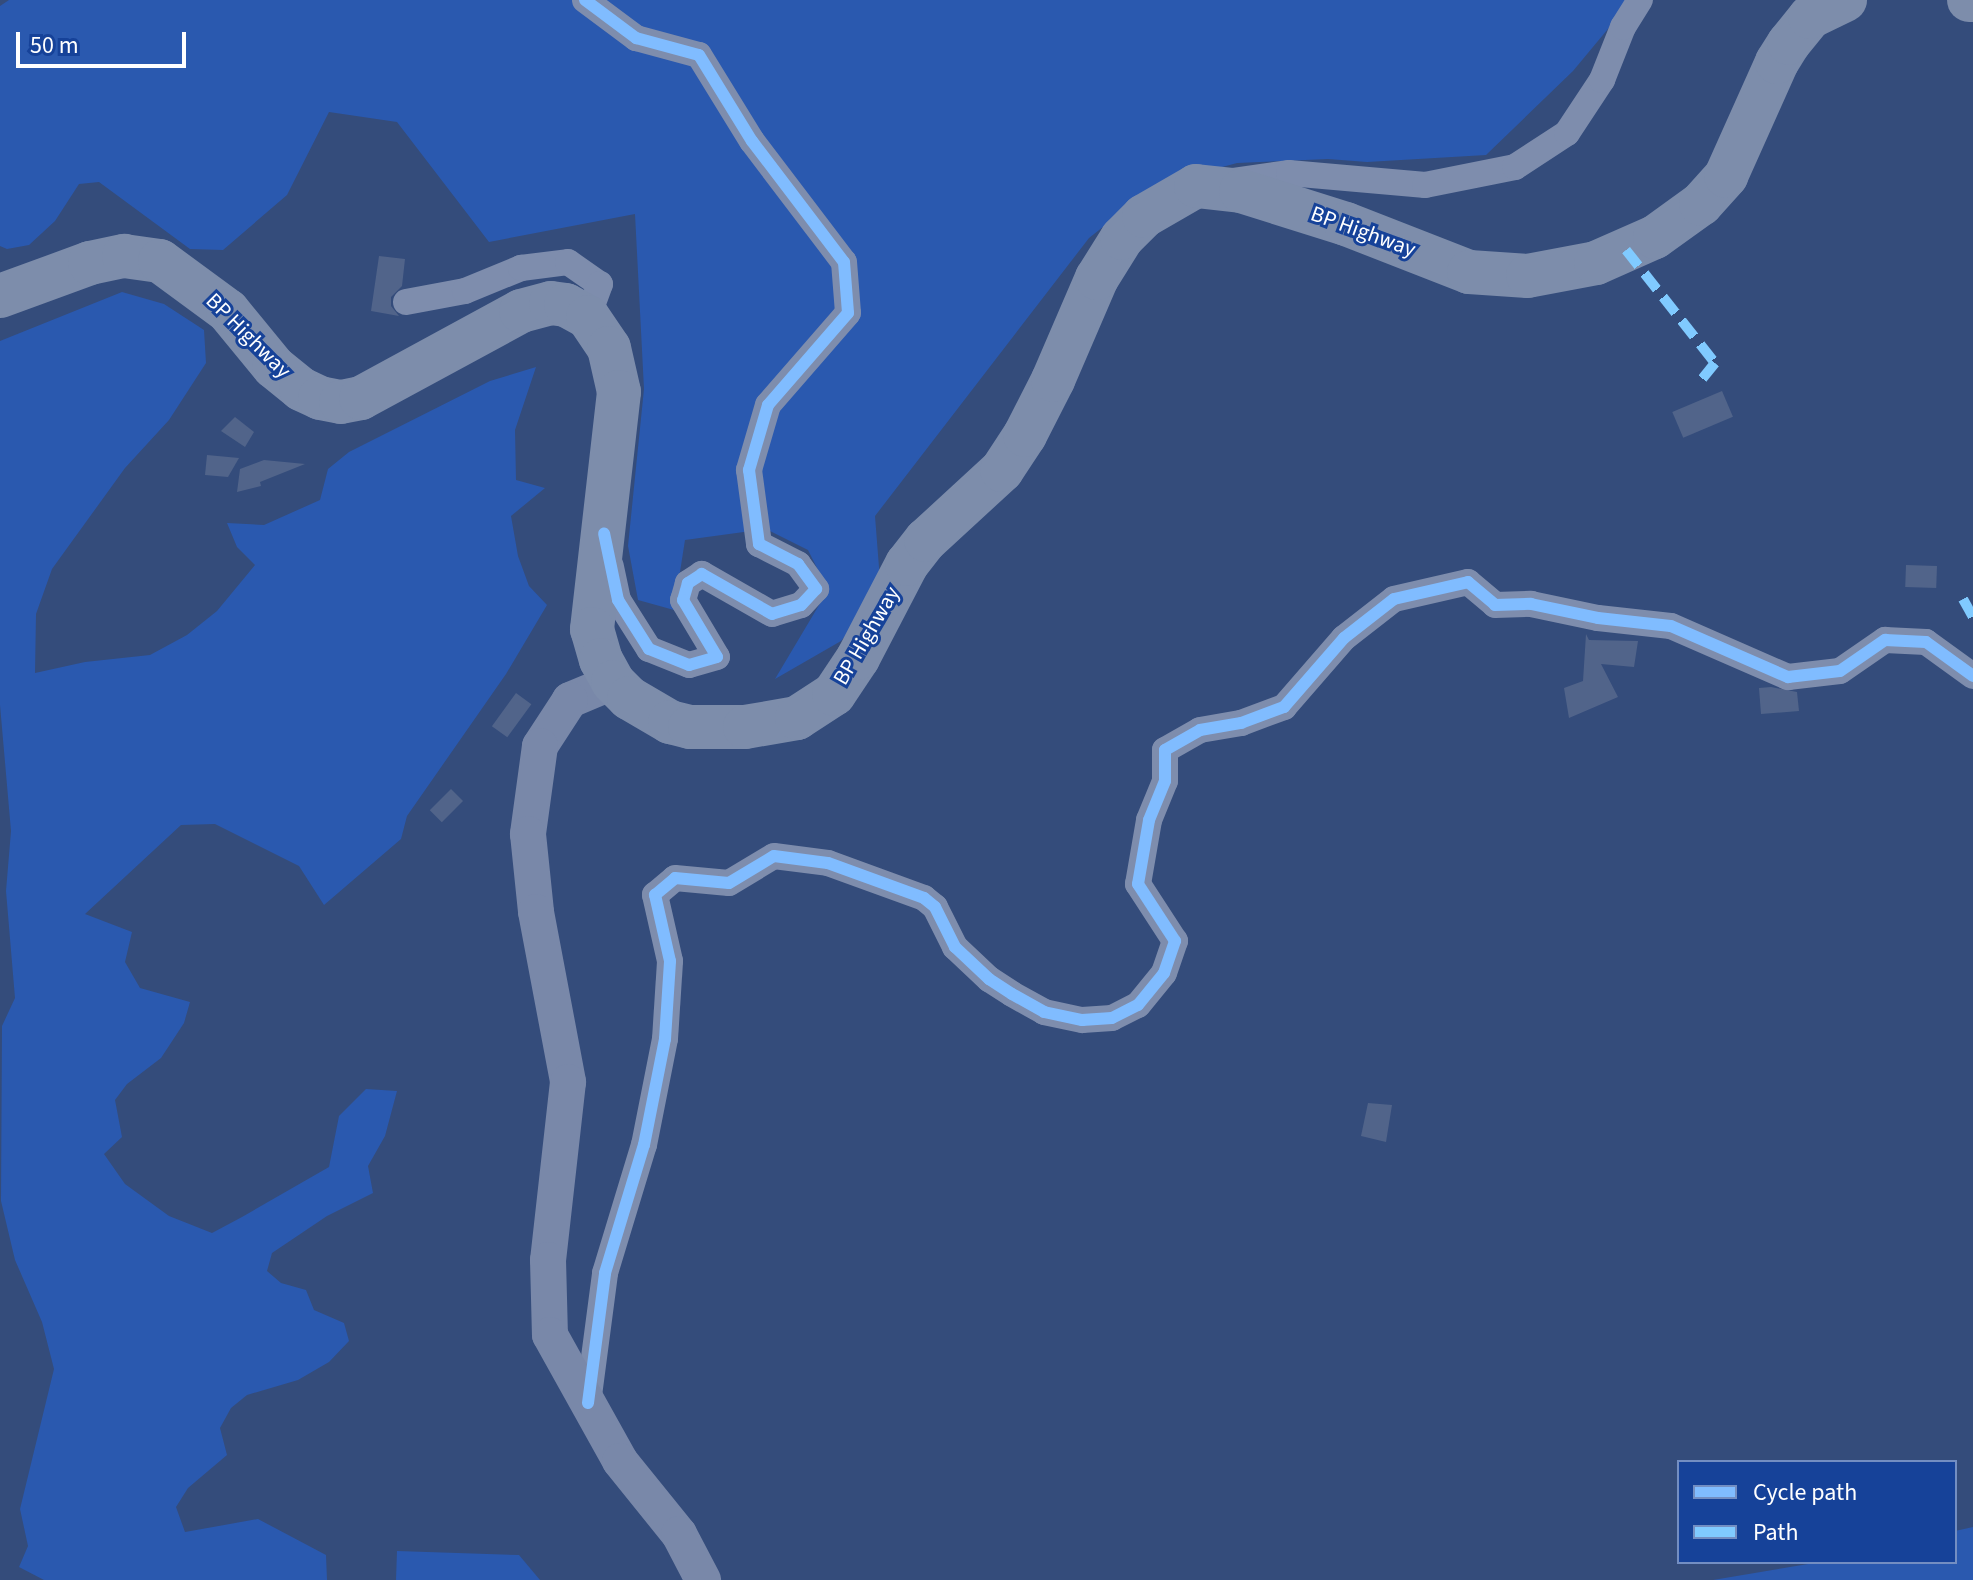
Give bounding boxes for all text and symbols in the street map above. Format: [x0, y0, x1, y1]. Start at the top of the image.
scale bar [20, 16, 190, 66]
text: 50 m [30, 28, 79, 63]
street label: BP Highway [1307, 201, 1419, 263]
street label: BP Highway [200, 288, 296, 384]
street label: BP Highway [828, 582, 906, 690]
legend [1677, 1460, 1957, 1564]
text: Cycle path [1753, 1475, 1857, 1510]
text: Path [1753, 1515, 1799, 1550]

